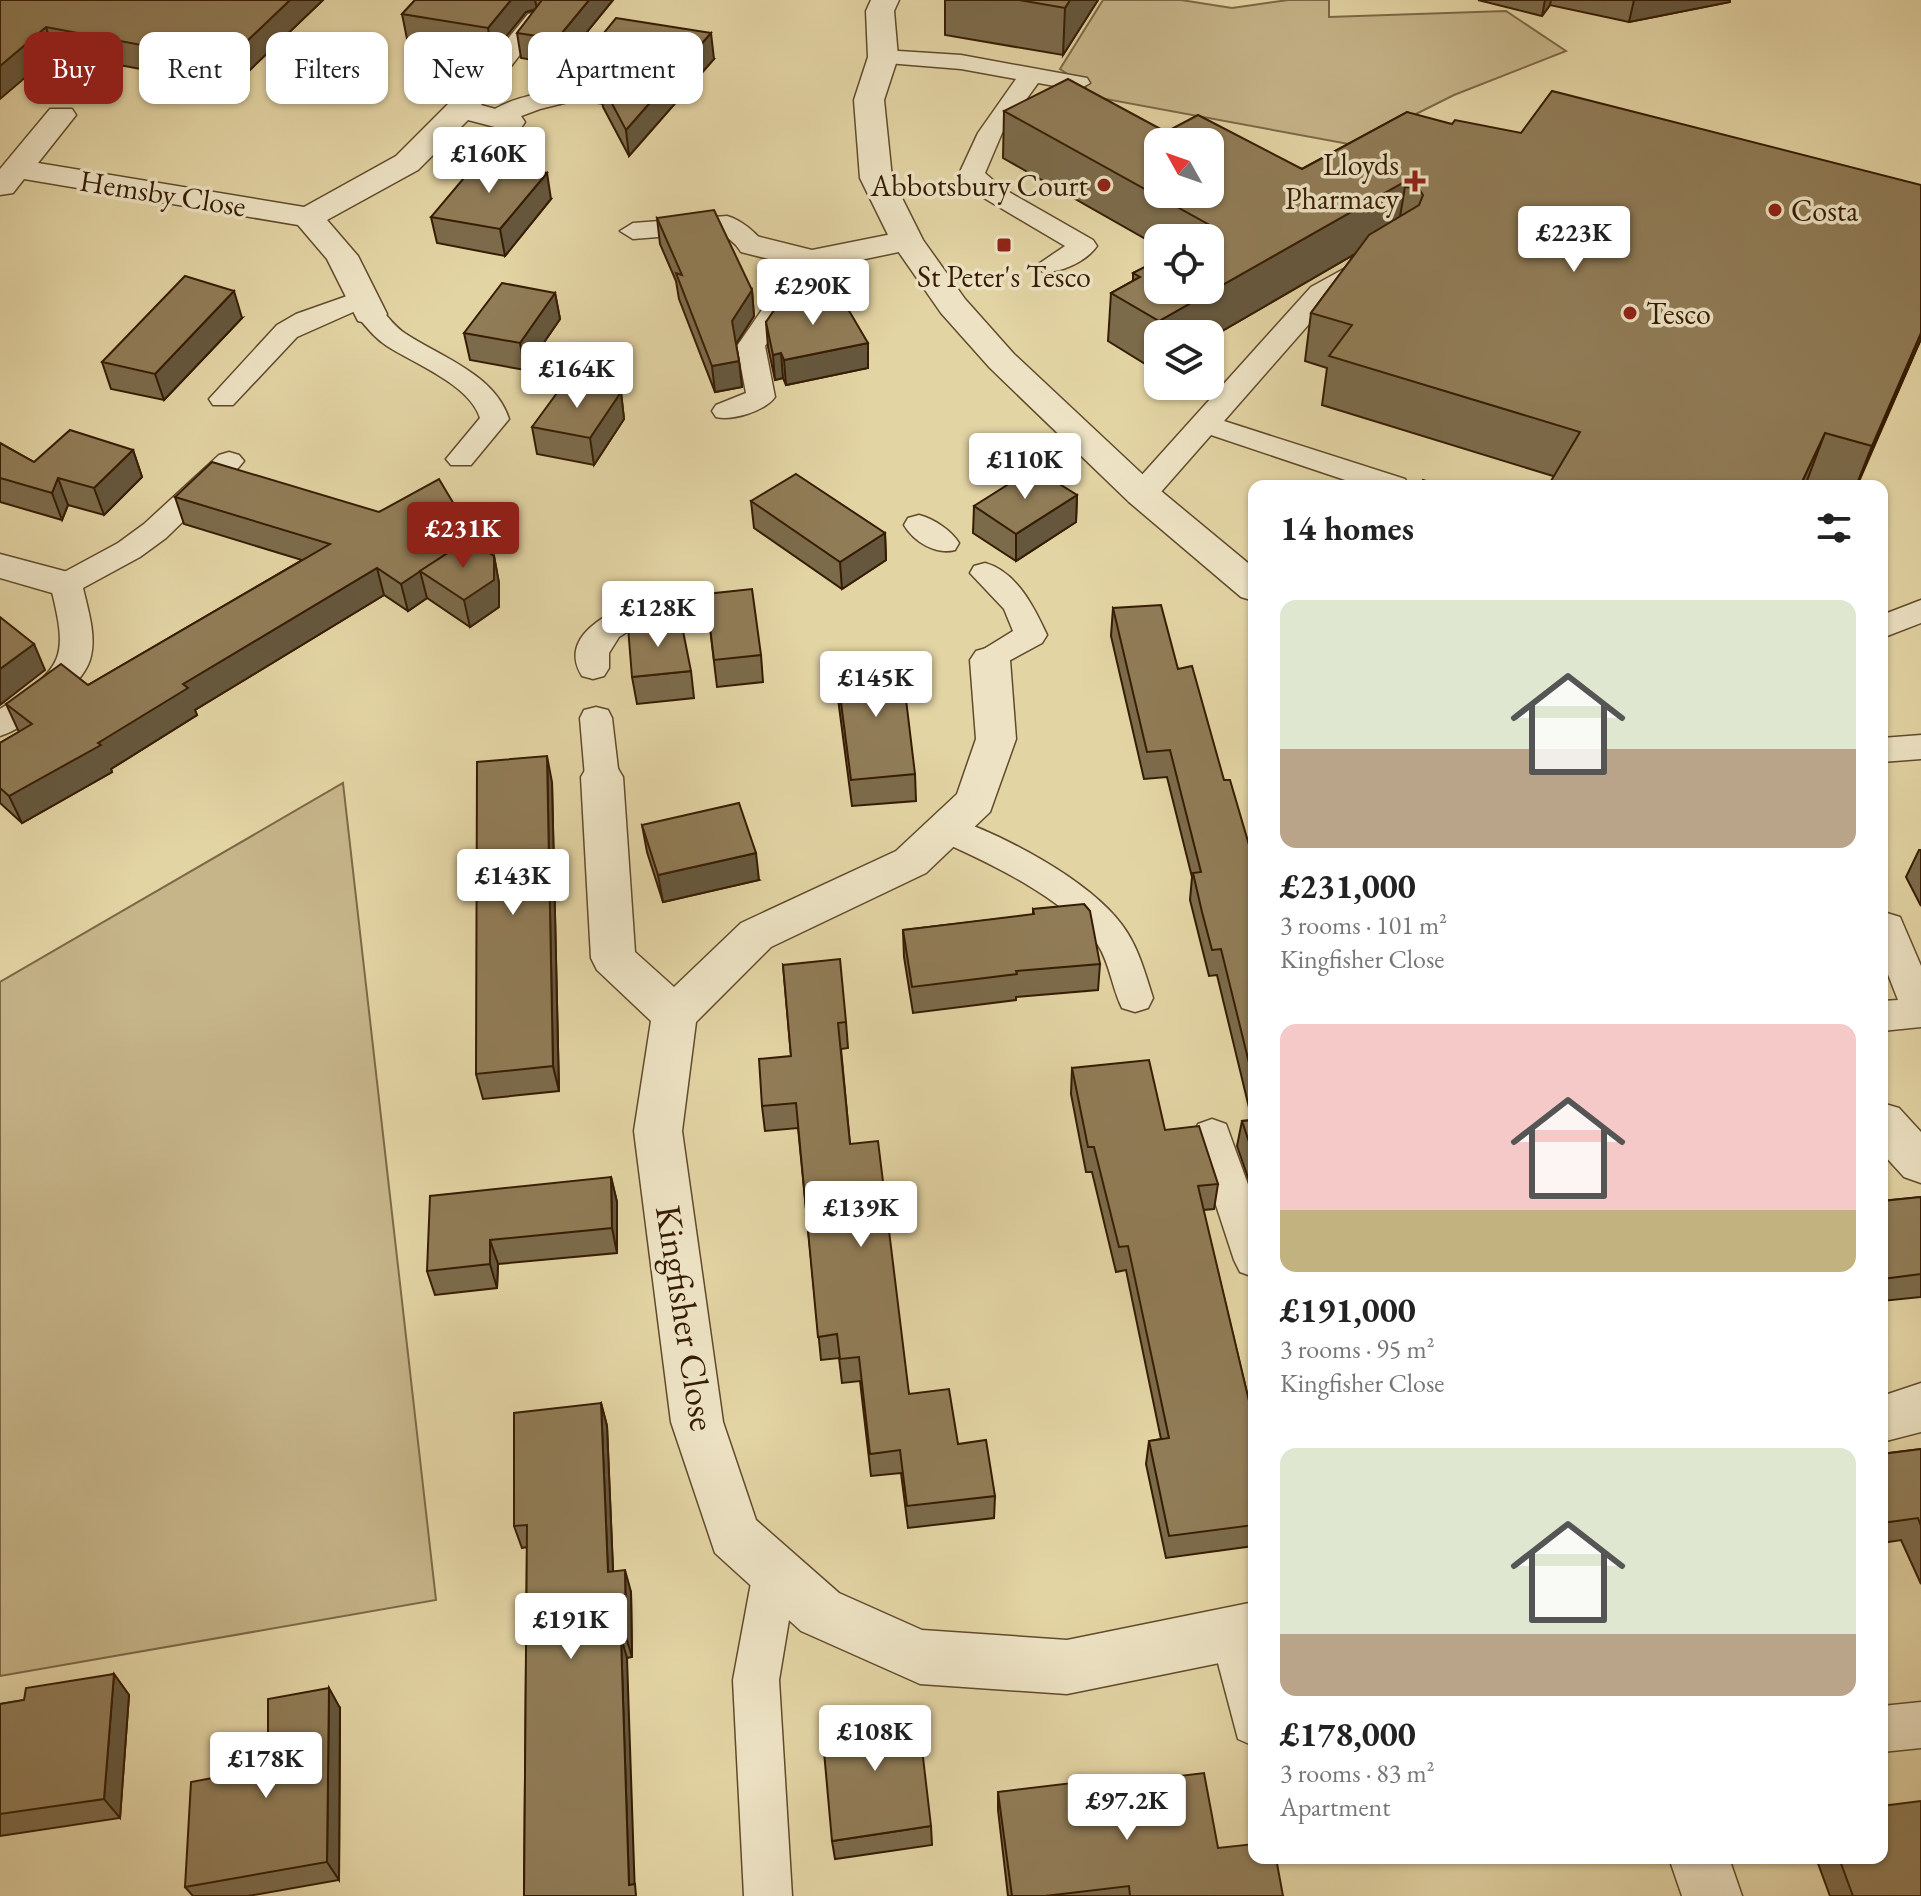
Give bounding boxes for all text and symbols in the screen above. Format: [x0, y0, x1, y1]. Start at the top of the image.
chip: Buy [24, 32, 123, 104]
chip: Rent [139, 32, 250, 104]
chip: Filters [266, 32, 388, 104]
chip: New [404, 32, 512, 104]
chip: Apartment [528, 32, 703, 104]
pin: £160K [433, 127, 545, 195]
north arrow [1144, 128, 1224, 208]
map controls [1144, 128, 1224, 400]
text: £160K [451, 136, 527, 170]
place label: Lloyds Pharmacy [1285, 145, 1400, 218]
street label: Hemsby Close [77, 161, 249, 225]
place label: Abbotsbury Court [870, 166, 1089, 205]
marker: Lloyds Pharmacy [1406, 172, 1424, 190]
marker: Abbotsbury Court [1095, 176, 1113, 194]
place label: Costa [1791, 191, 1858, 230]
marker: Costa [1766, 201, 1784, 219]
pin: £223K [1518, 206, 1630, 274]
text: £223K [1536, 215, 1612, 249]
button: locate [1144, 224, 1224, 304]
marker: St Peter's Tesco [995, 236, 1013, 254]
place label: St Peter's Tesco [917, 257, 1091, 296]
pin: £290K [757, 259, 869, 327]
text: £290K [775, 268, 851, 302]
place label: Tesco [1646, 294, 1711, 333]
marker: Tesco [1621, 304, 1639, 322]
button: layers [1144, 320, 1224, 400]
pin: £164K [521, 342, 633, 410]
text: £164K [539, 351, 615, 385]
pin: £110K [969, 433, 1081, 501]
text: £110K [987, 442, 1063, 476]
pin: £231K [407, 502, 519, 570]
text: 14 homes [1280, 506, 1414, 550]
icon: filters [1812, 506, 1856, 550]
text: £231K [425, 511, 501, 545]
pin: £128K [602, 581, 714, 649]
text: £128K [620, 590, 696, 624]
pin: £145K [820, 651, 932, 719]
icon: home [1496, 652, 1640, 796]
text: £145K [838, 660, 914, 694]
pin: £143K [457, 849, 569, 917]
text: £143K [475, 858, 551, 892]
text: £231,000 [1280, 864, 1416, 908]
text: 3 rooms · 101 m² [1280, 908, 1447, 942]
text: Kingfisher Close [1280, 942, 1445, 976]
icon: home [1496, 1076, 1640, 1220]
pin: £139K [805, 1181, 917, 1249]
text: £139K [823, 1190, 899, 1224]
street label: Kingfisher Close [645, 1202, 727, 1434]
text: £191,000 [1280, 1288, 1416, 1332]
text: 3 rooms · 95 m² [1280, 1332, 1435, 1366]
text: Kingfisher Close [1280, 1366, 1445, 1400]
icon: home [1496, 1500, 1640, 1644]
pin: £191K [515, 1593, 627, 1661]
text: £191K [533, 1602, 609, 1636]
pin: £108K [819, 1705, 931, 1773]
text: £178,000 [1280, 1712, 1416, 1756]
text: £108K [837, 1714, 913, 1748]
pin: £178K [210, 1732, 322, 1800]
text: £178K [228, 1741, 304, 1775]
text: 3 rooms · 83 m² [1280, 1756, 1435, 1790]
pin: £97.2K [1062, 1774, 1192, 1842]
text: £97.2K [1086, 1783, 1168, 1817]
text: Apartment [1280, 1790, 1390, 1824]

